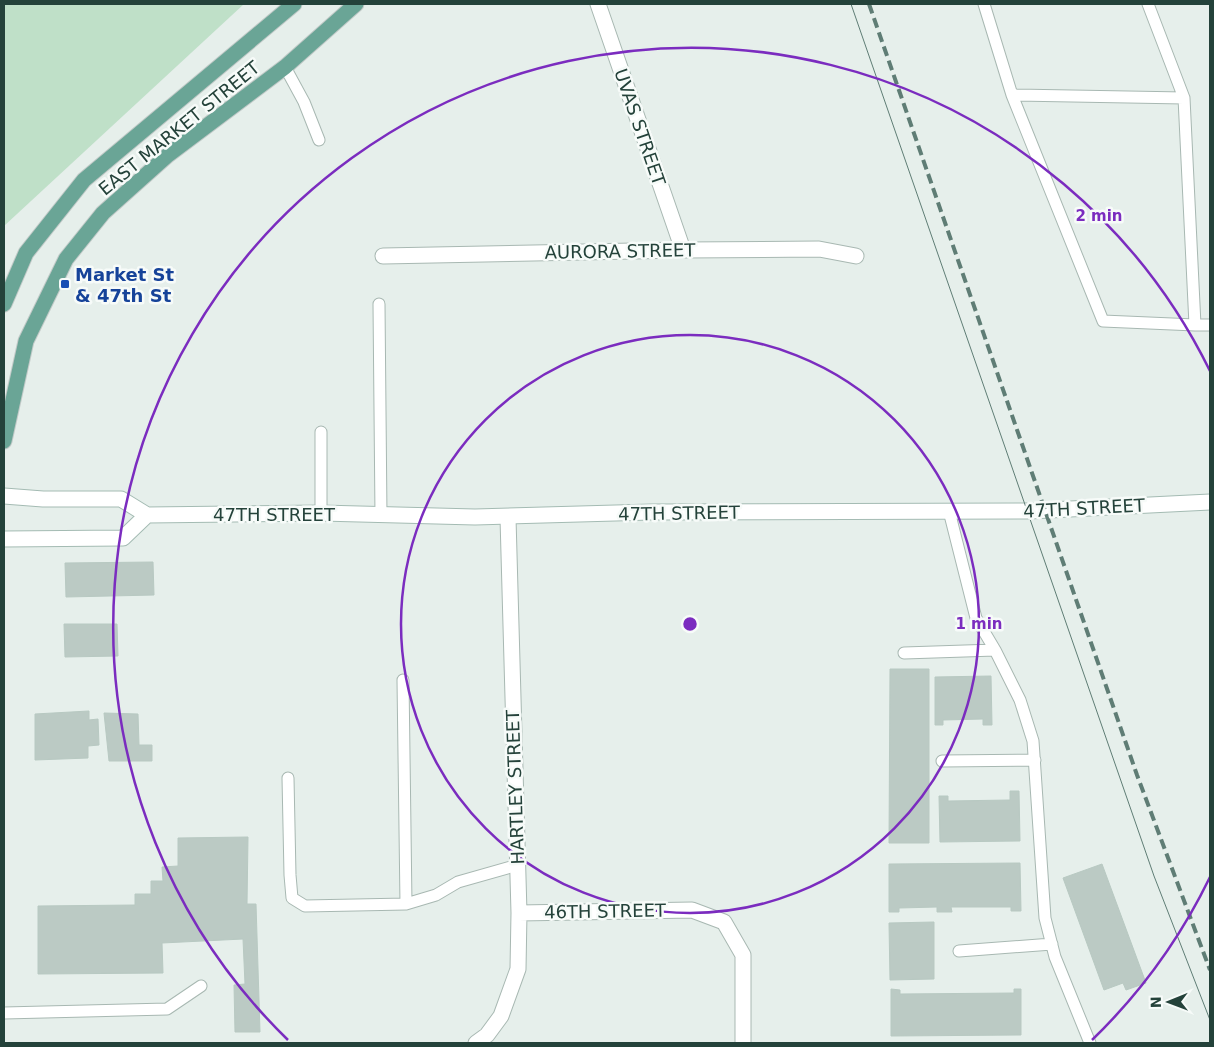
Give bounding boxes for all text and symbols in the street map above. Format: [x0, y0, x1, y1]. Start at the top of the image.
street label: EAST MARKET STREET [94, 56, 264, 199]
street label: UVAS STREET [610, 66, 670, 189]
text: 2 min [1075, 207, 1123, 225]
street label: AURORA STREET [545, 239, 696, 263]
place label: Market St & 47th St [75, 264, 174, 306]
marker: Market St & 47th St [59, 278, 71, 290]
street label: 47TH STREET [1023, 494, 1146, 522]
street label: 47TH STREET [618, 501, 741, 525]
street label: 47TH STREET [213, 504, 336, 525]
centre of rings [681, 615, 699, 633]
text: 1 min [955, 615, 1003, 633]
street label: HARTLEY STREET [502, 708, 528, 865]
street label: 46TH STREET [544, 899, 667, 923]
north arrow [1144, 977, 1194, 1027]
text: N [1148, 996, 1164, 1008]

